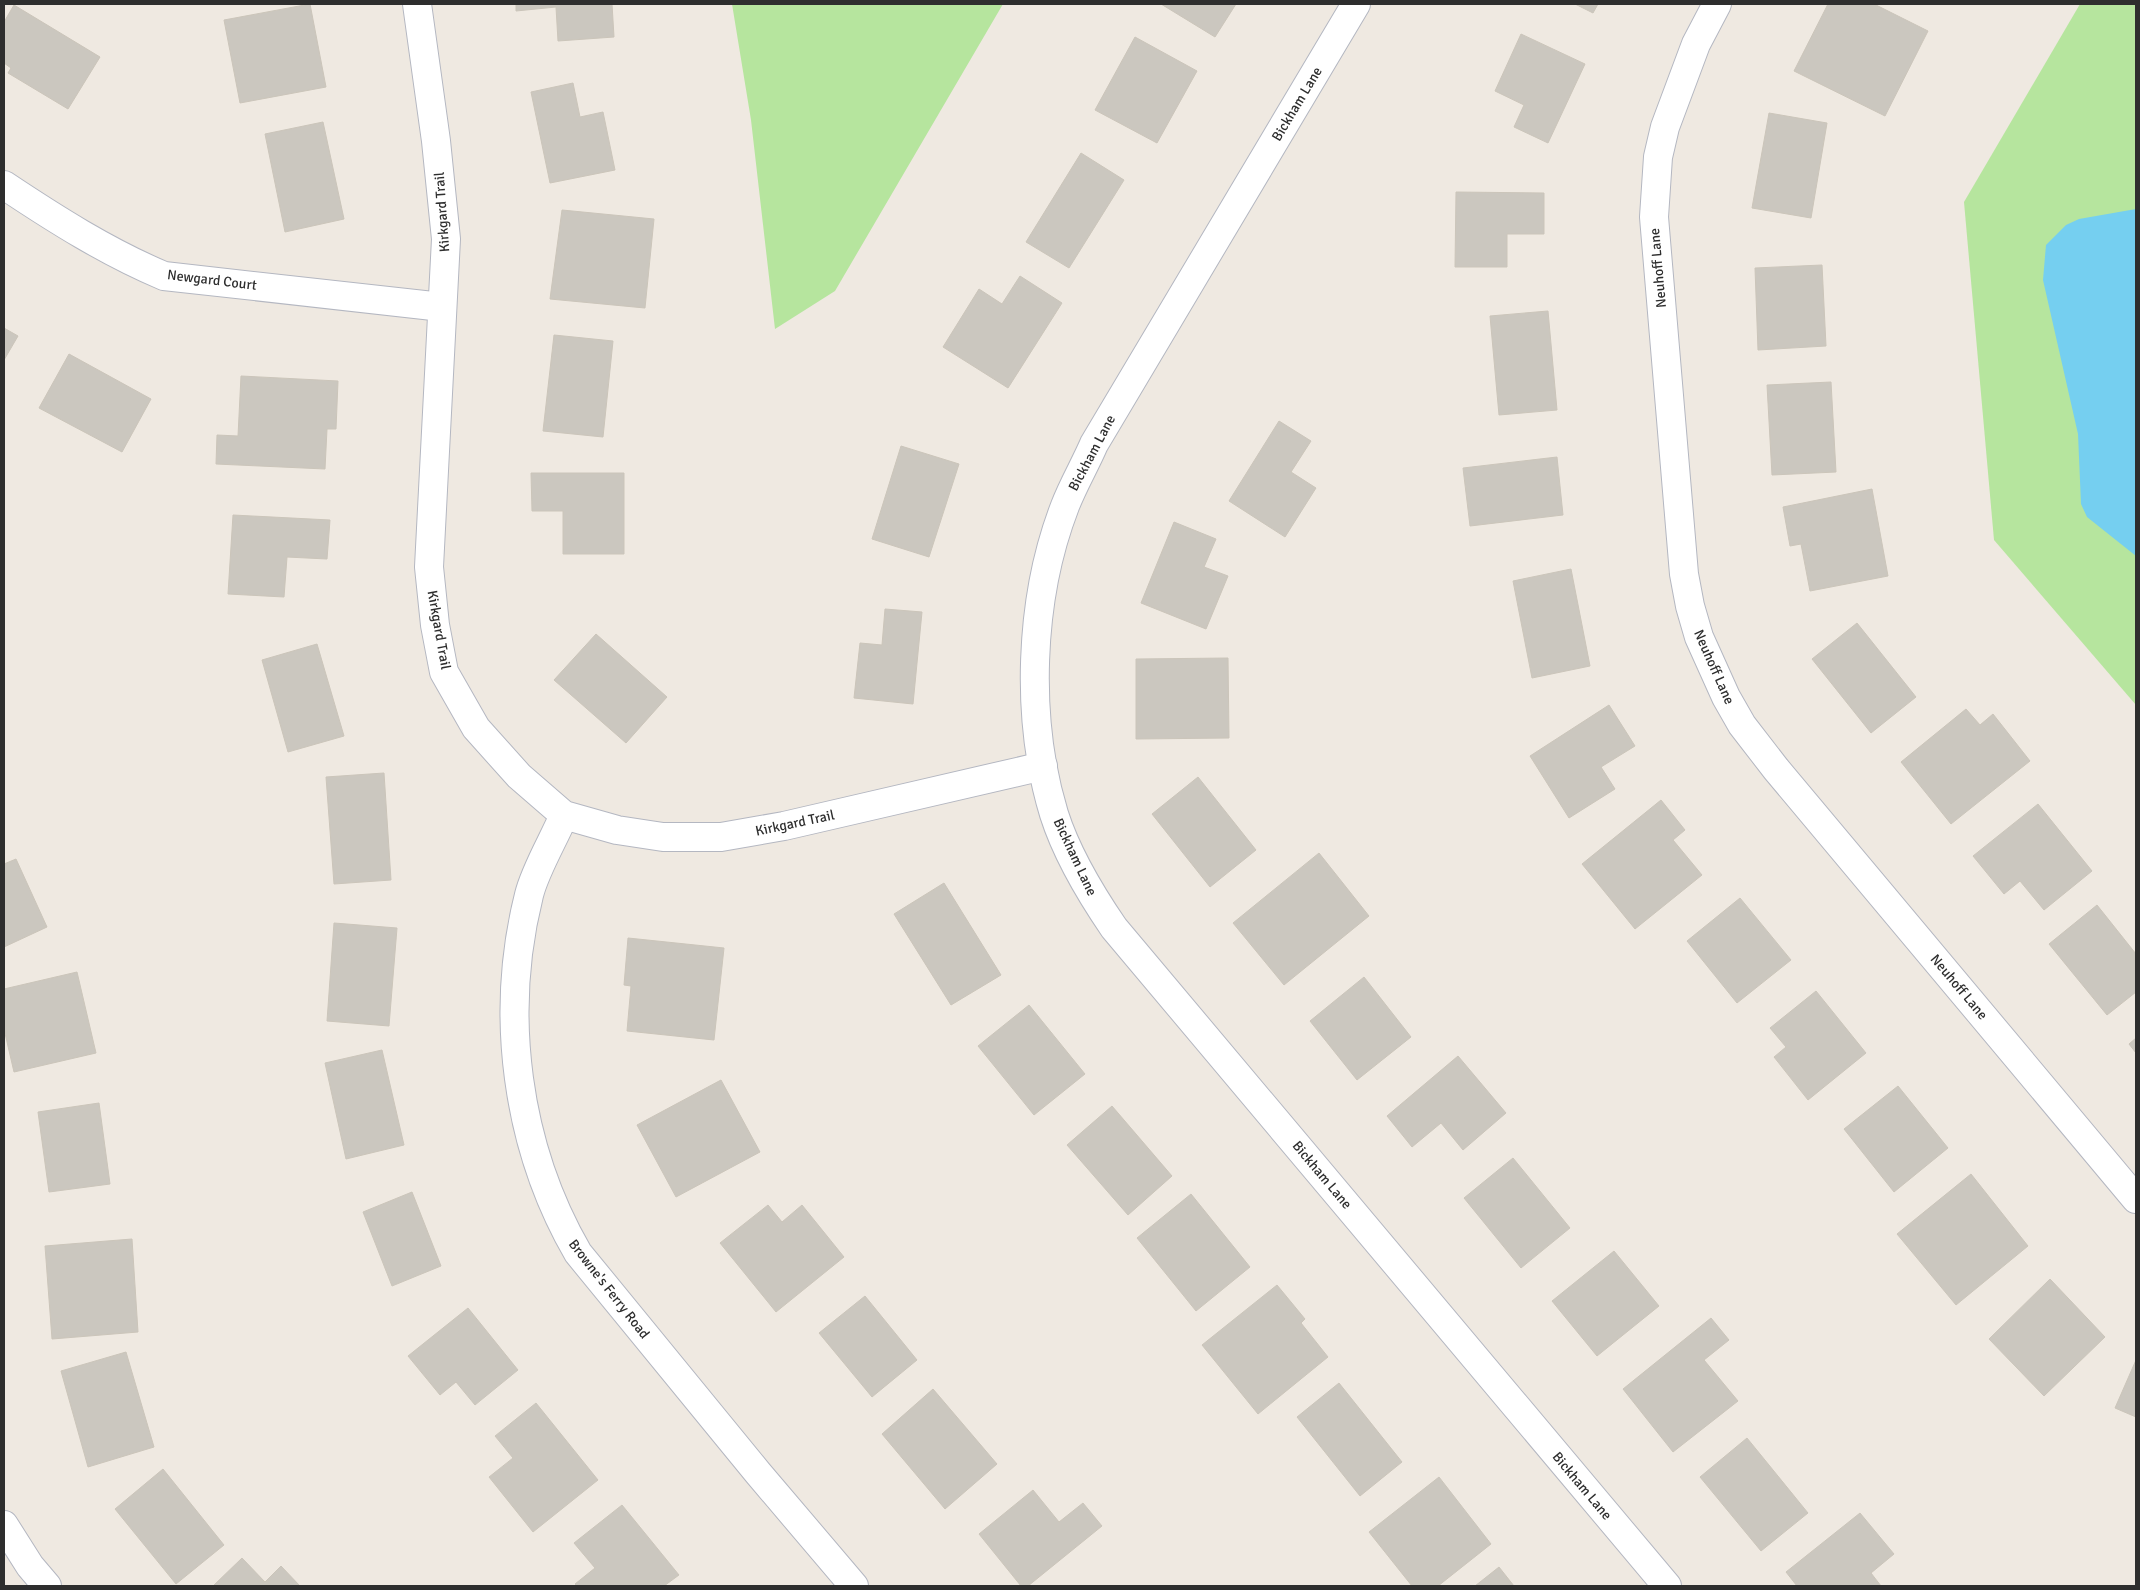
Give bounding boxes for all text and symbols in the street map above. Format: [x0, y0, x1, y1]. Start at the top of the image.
street label: Bickham Lane [1268, 64, 1326, 144]
street label: Kirkgard Trail [431, 171, 453, 253]
street label: Neuhoff Lane [1646, 227, 1670, 309]
street label: Newgard Court [166, 266, 258, 294]
street label: Bickham Lane [1065, 412, 1119, 494]
street label: Kirkgard Trail [424, 589, 454, 671]
street label: Neuhoff Lane [1690, 627, 1738, 707]
street label: Kirkgard Trail [754, 806, 836, 840]
street label: Bickham Lane [1050, 815, 1100, 899]
street label: Neuhoff Lane [1927, 951, 1991, 1023]
street label: Bickham Lane [1289, 1137, 1355, 1213]
street label: Browne's Ferry Road [565, 1236, 653, 1342]
street label: Bickham Lane [1549, 1448, 1615, 1524]

